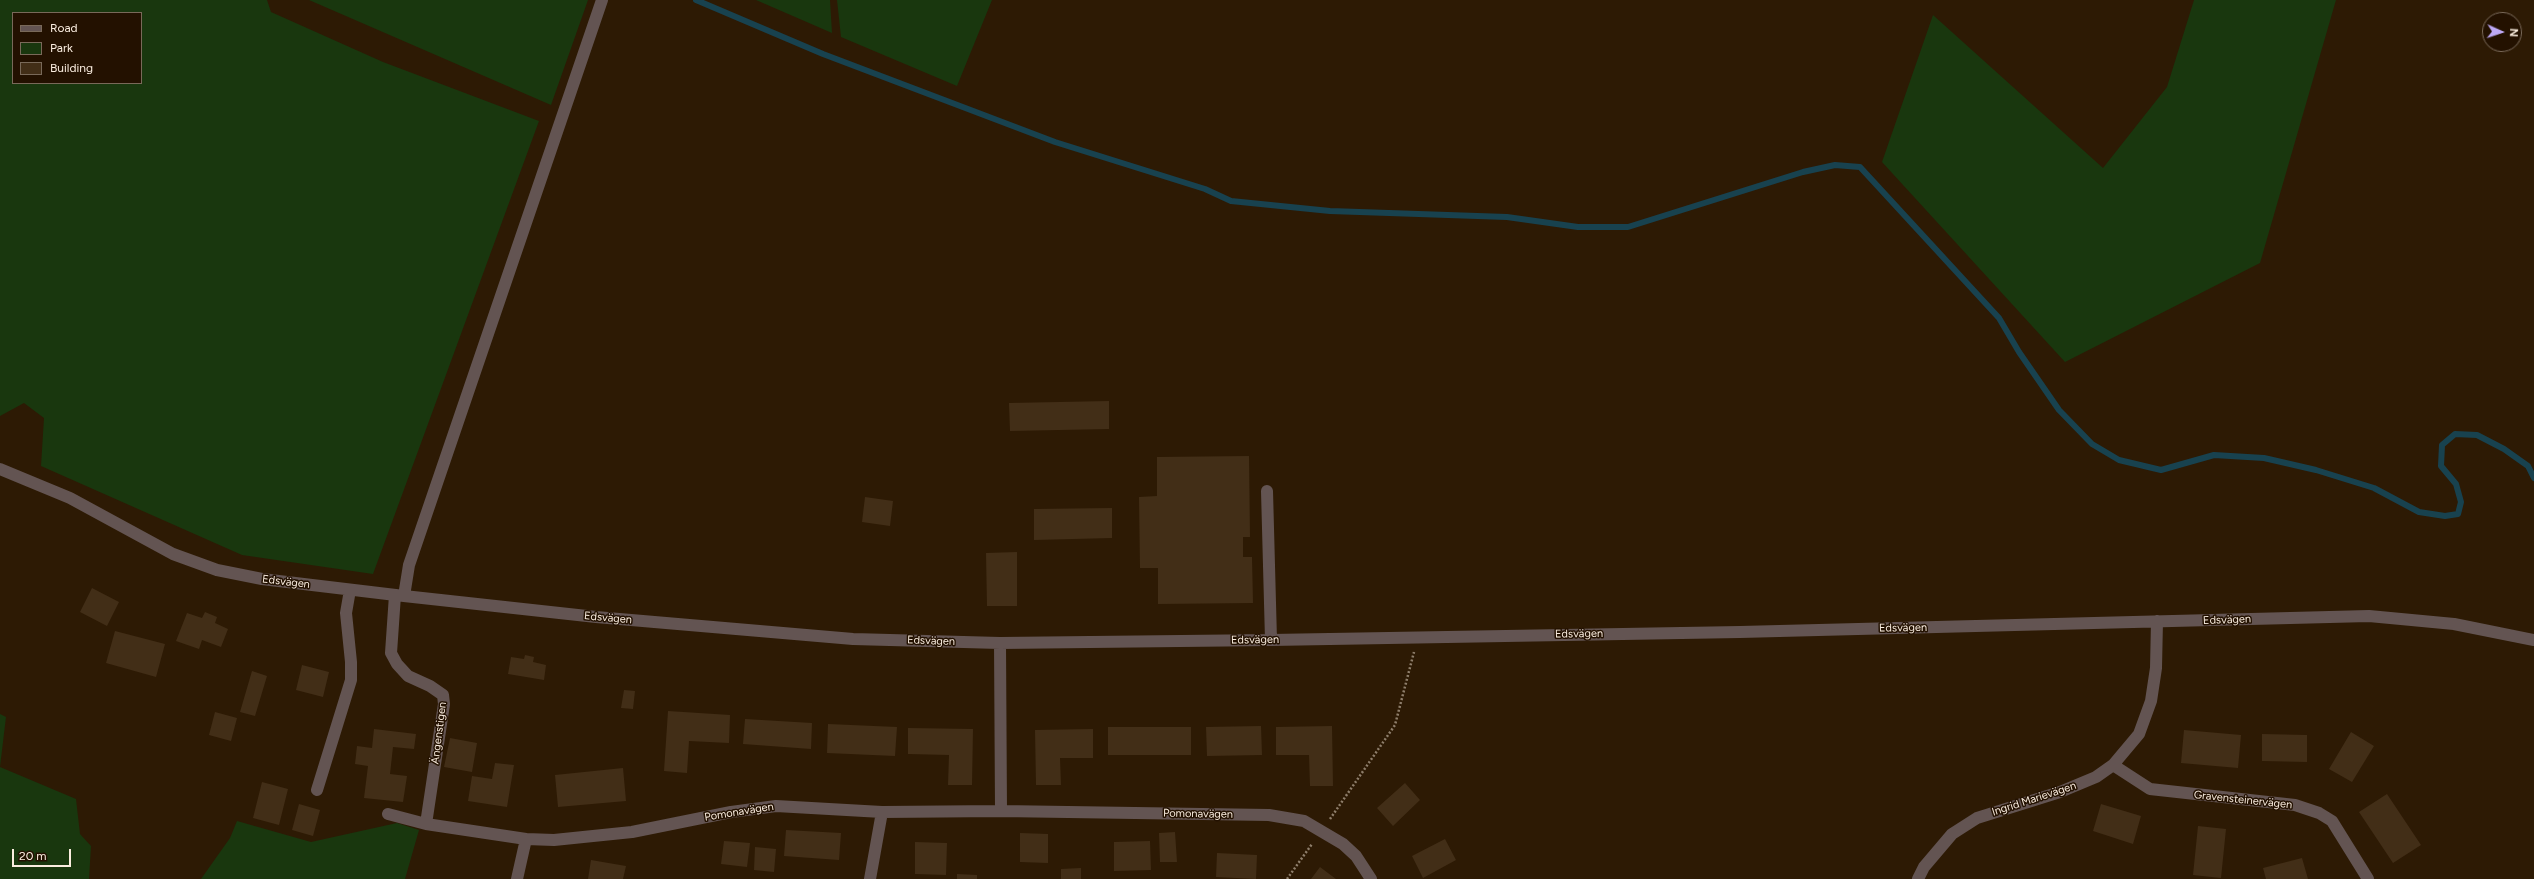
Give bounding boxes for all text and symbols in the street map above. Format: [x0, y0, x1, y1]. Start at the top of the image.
legend [12, 12, 142, 84]
north arrow [2482, 12, 2522, 52]
text: Road [50, 21, 78, 35]
text: N [2507, 28, 2520, 37]
text: Park [50, 41, 73, 55]
text: Building [50, 61, 93, 75]
street label: Edsvägen [261, 573, 311, 591]
street label: Edsvägen [584, 609, 632, 627]
street label: Edsvägen [2203, 613, 2251, 627]
street label: Edsvägen [1879, 621, 1927, 635]
street label: Edsvägen [1555, 627, 1603, 641]
street label: Edsvägen [1231, 633, 1279, 647]
street label: Edsvägen [907, 634, 955, 648]
street label: Ängenstigen [429, 701, 449, 765]
street label: Ingrid Marievägen [1990, 779, 2078, 819]
street label: Gravensteinervägen [2193, 788, 2293, 812]
street label: Pomonavägen [703, 800, 775, 824]
street label: Pomonavägen [1163, 807, 1233, 821]
scale bar [14, 841, 73, 867]
text: 20 m [19, 849, 47, 863]

